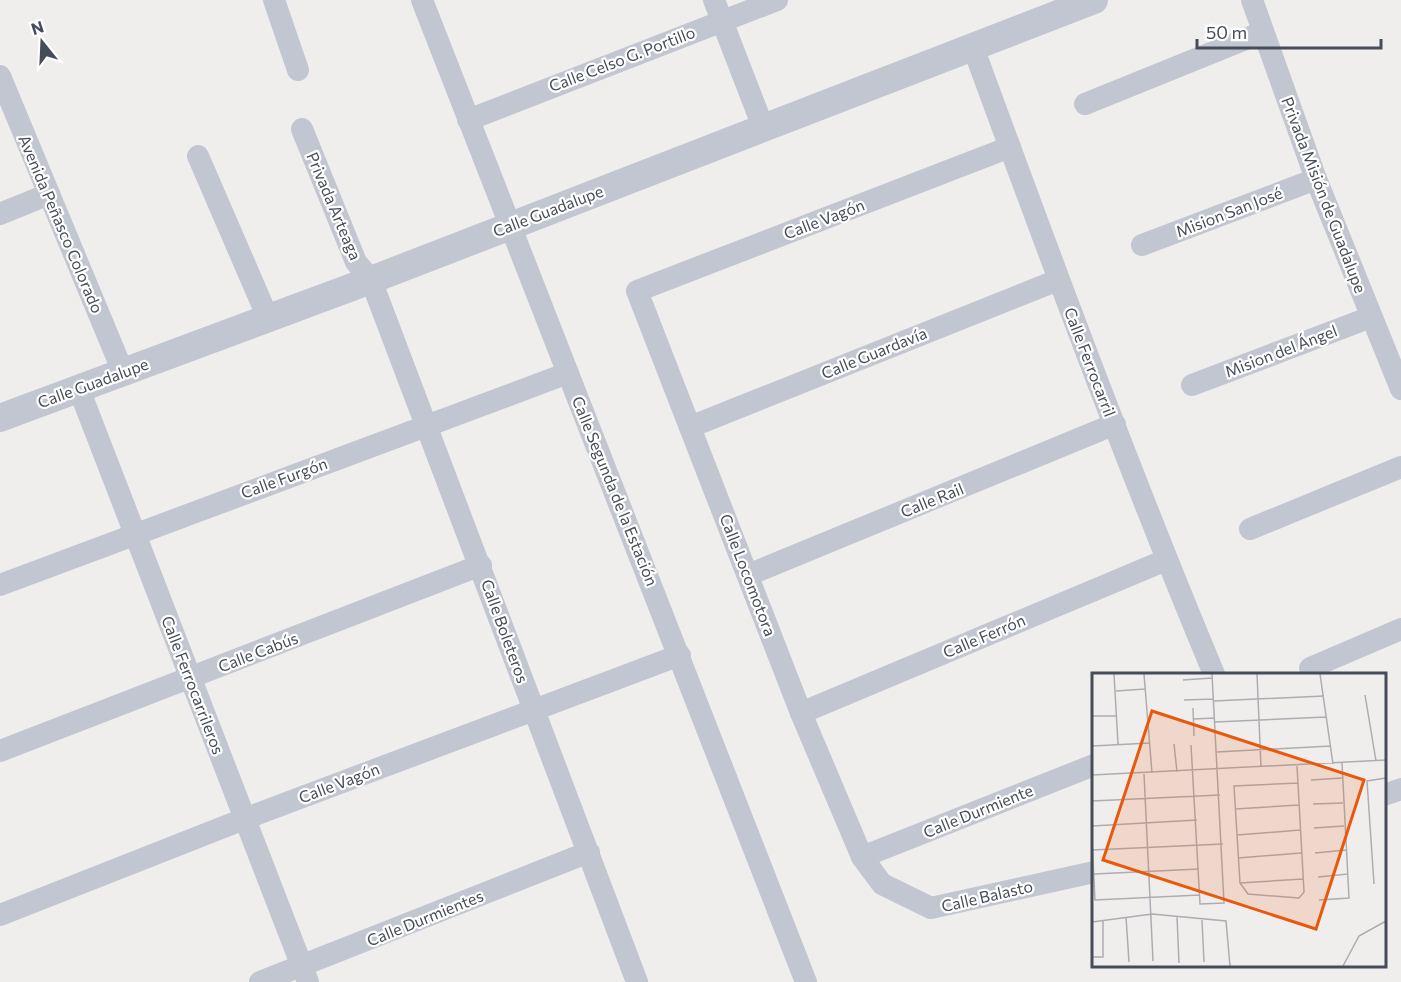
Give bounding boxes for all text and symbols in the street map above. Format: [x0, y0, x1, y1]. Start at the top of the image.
north arrow [12, 12, 72, 72]
scale bar [1197, 12, 1382, 50]
text: N [29, 16, 46, 38]
text: 50 m [1206, 21, 1247, 43]
street label: Calle Celso G. Portillo [546, 22, 698, 95]
street label: Privada Misión de Guadalupe [1278, 94, 1371, 296]
street label: Avenida Peñasco Colorado [15, 132, 108, 316]
street label: Privada Arteaga [303, 149, 366, 263]
street label: Calle Guadalupe [490, 181, 606, 240]
street label: Mision San José [1173, 183, 1285, 241]
street label: Calle Vagón [781, 194, 867, 243]
street label: Calle Ferrocarril [1061, 304, 1120, 419]
street label: Mision del Ángel [1222, 320, 1340, 381]
street label: Calle Guardavía [818, 323, 929, 382]
street label: Calle Guadalupe [35, 354, 151, 411]
street label: Calle Segunda de la Estación [569, 393, 662, 588]
street label: Calle Furgón [238, 453, 330, 502]
street label: Calle Rail [898, 478, 966, 521]
street label: Calle Locomotora [716, 511, 780, 639]
street label: Calle Boleteros [478, 576, 533, 685]
street label: Calle Ferrón [940, 610, 1028, 661]
street label: Calle Ferrocarrileros [158, 613, 229, 757]
street label: Calle Cabús [215, 628, 300, 675]
inset map [1092, 673, 1386, 967]
street label: Calle Vagón [296, 758, 382, 807]
street label: Calle Durmiente [920, 780, 1035, 841]
street label: Calle Balasto [939, 876, 1034, 915]
street label: Calle Durmientes [364, 886, 486, 950]

